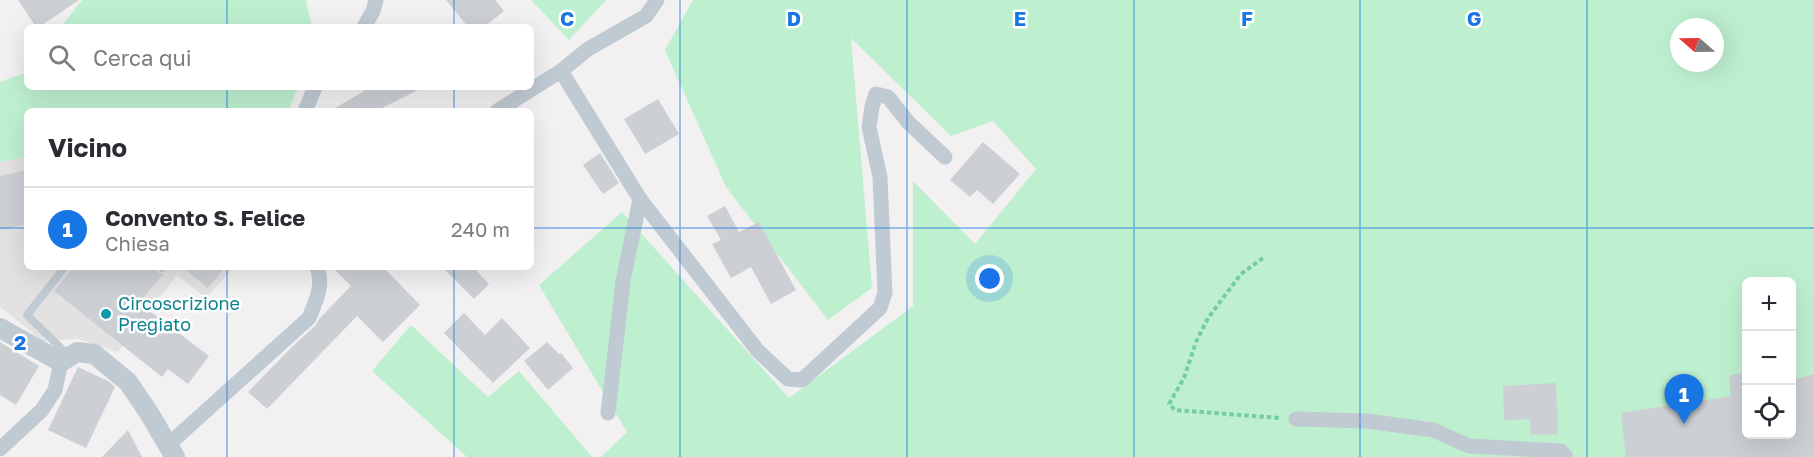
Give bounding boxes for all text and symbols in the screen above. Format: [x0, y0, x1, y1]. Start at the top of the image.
text: C [560, 6, 574, 30]
text: D [787, 6, 801, 30]
text: E [1014, 6, 1026, 30]
text: F [1241, 6, 1253, 30]
text: G [1467, 6, 1481, 30]
north arrow [1670, 18, 1724, 72]
search box [24, 24, 534, 90]
icon: search [45, 41, 78, 74]
text: Cerca qui [93, 44, 192, 71]
text: Vicino [48, 132, 127, 163]
text: Convento S. Felice [105, 204, 305, 231]
text: 1 [62, 217, 73, 241]
text: 240 m [451, 217, 510, 241]
text: Chiesa [105, 231, 170, 255]
your location [975, 264, 1004, 293]
map controls [1742, 277, 1796, 439]
button: + [1742, 277, 1796, 331]
place label: Circoscrizione Pregiato [118, 292, 240, 335]
marker: Circoscrizione Pregiato [99, 307, 113, 321]
text: 2 [14, 330, 26, 354]
button: − [1742, 331, 1796, 385]
pin: 1 [1664, 374, 1704, 424]
button: locate [1742, 385, 1796, 439]

